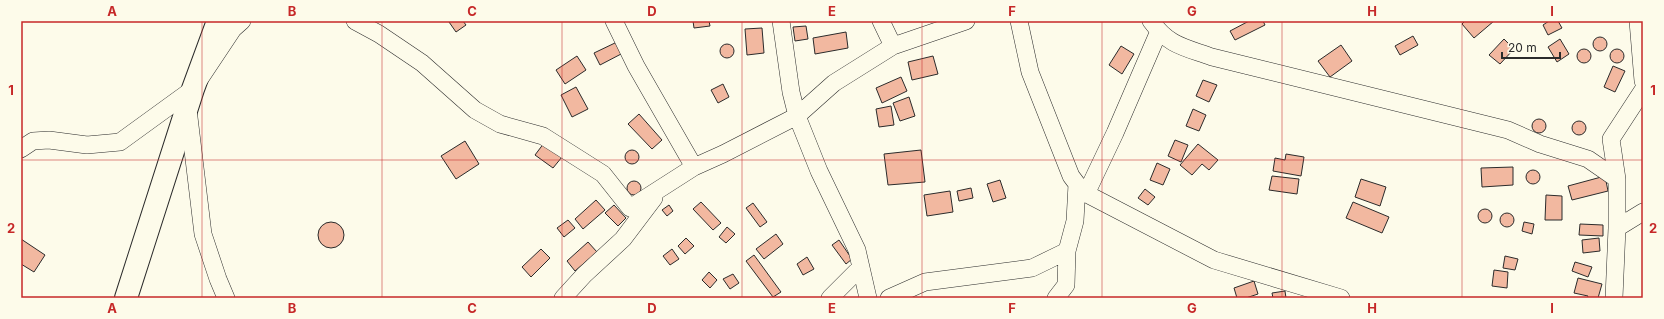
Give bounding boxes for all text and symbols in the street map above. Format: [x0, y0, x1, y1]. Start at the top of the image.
text: A [107, 3, 117, 19]
text: B [288, 3, 297, 19]
text: C [467, 3, 477, 19]
text: D [647, 3, 657, 19]
text: E [828, 3, 836, 19]
text: F [1008, 3, 1016, 19]
text: G [1187, 3, 1197, 19]
text: H [1367, 3, 1377, 19]
text: I [1550, 3, 1554, 19]
scale bar [1502, 34, 1560, 60]
text: 20 m [1508, 40, 1537, 55]
text: 1 [8, 82, 14, 98]
text: 1 [1650, 82, 1656, 98]
text: 2 [7, 220, 15, 236]
text: 2 [1649, 220, 1657, 236]
text: A [107, 300, 117, 316]
text: B [288, 300, 297, 316]
text: C [467, 300, 477, 316]
text: D [647, 300, 657, 316]
text: E [828, 300, 836, 316]
text: F [1008, 300, 1016, 316]
text: G [1187, 300, 1197, 316]
text: H [1367, 300, 1377, 316]
text: I [1550, 300, 1554, 316]

